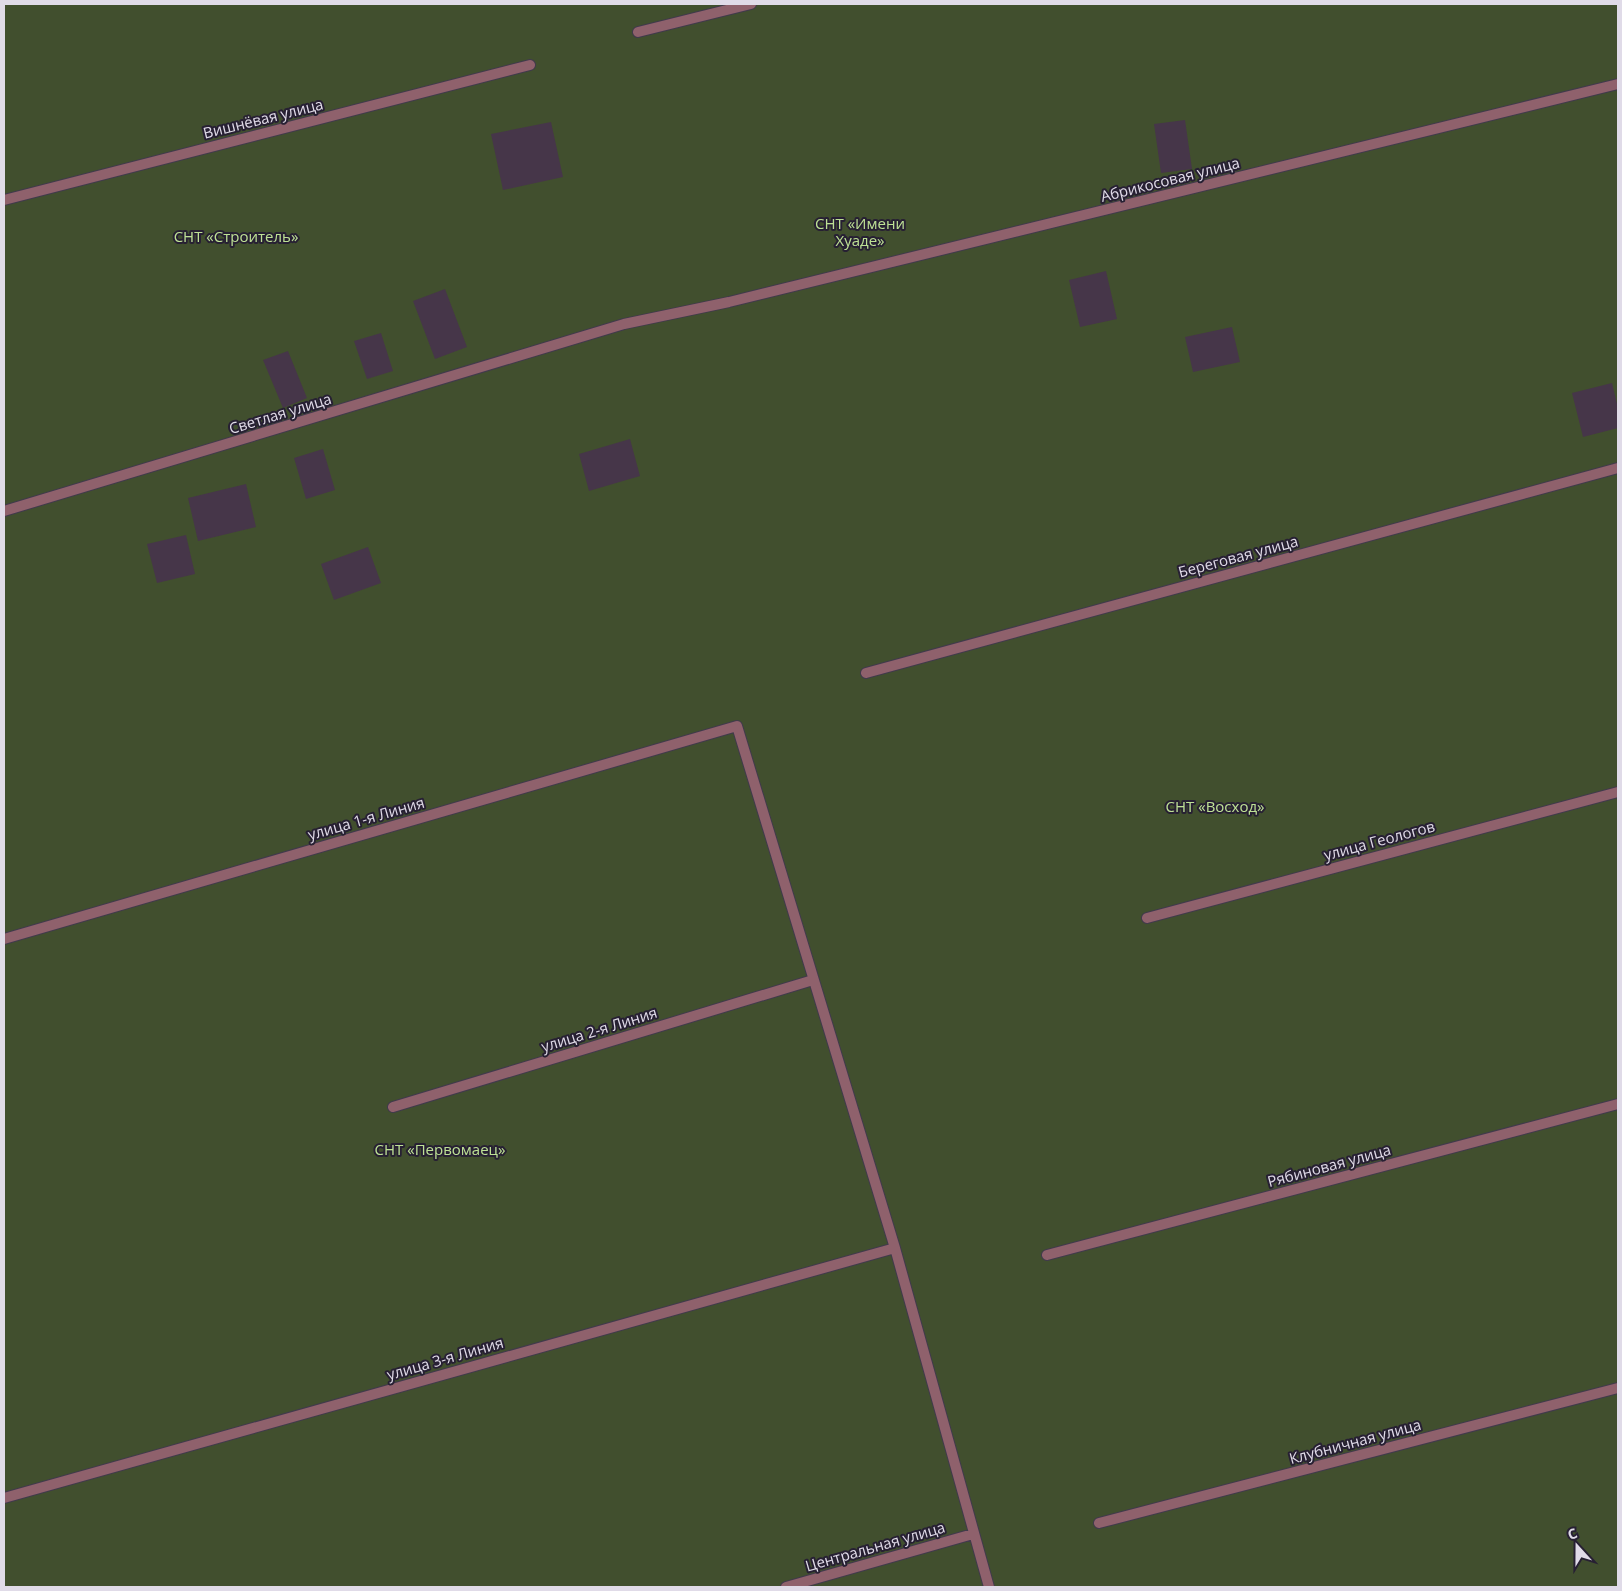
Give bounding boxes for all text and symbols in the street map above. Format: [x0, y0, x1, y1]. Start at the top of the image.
street label: Вишнёвая улица [201, 93, 325, 143]
street label: Абрикосовая улица [1098, 152, 1242, 206]
park label: СНТ «Имени Хуаде» [815, 213, 905, 250]
park label: СНТ «Строитель» [174, 226, 298, 246]
street label: Светлая улица [226, 388, 334, 438]
street label: Береговая улица [1176, 530, 1300, 582]
street label: улица 1-я Линия [305, 792, 427, 844]
park label: СНТ «Восход» [1166, 796, 1264, 816]
street label: улица Геологов [1321, 816, 1437, 864]
street label: улица 2-я Линия [539, 1002, 659, 1056]
park label: СНТ «Первомаец» [375, 1139, 505, 1159]
street label: Рябиновая улица [1265, 1139, 1393, 1191]
street label: улица 3-я Линия [384, 1332, 506, 1384]
street label: Клубничная улица [1287, 1414, 1423, 1468]
street label: Центральная улица [803, 1516, 947, 1576]
north arrow [1552, 1521, 1602, 1571]
text: С [1565, 1523, 1580, 1544]

